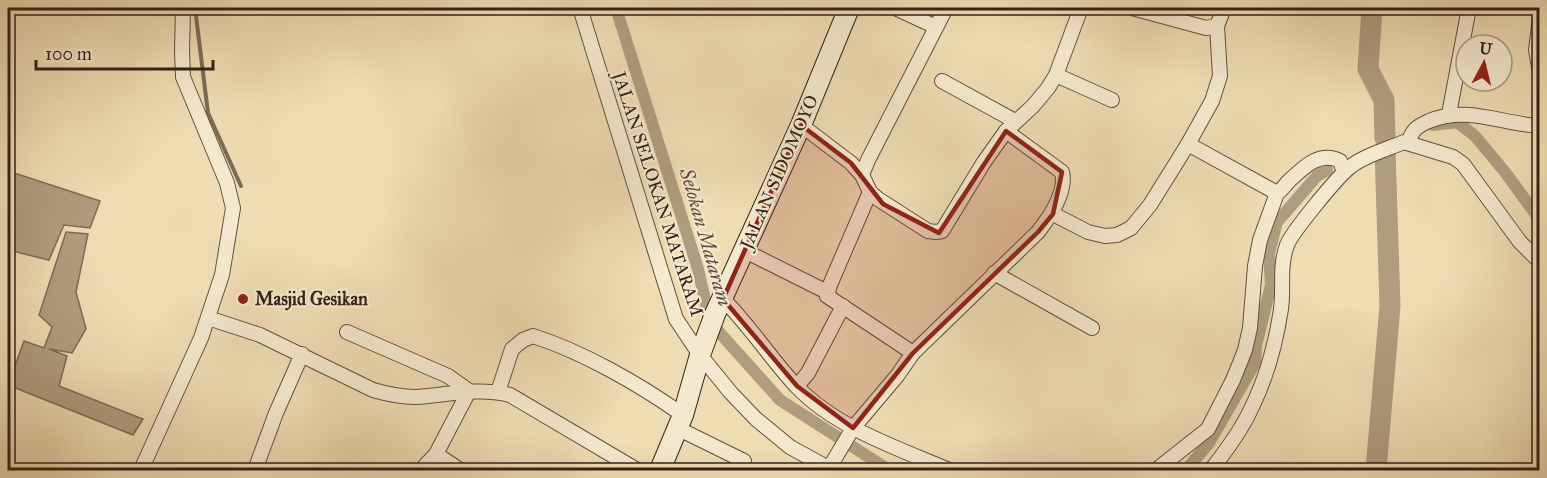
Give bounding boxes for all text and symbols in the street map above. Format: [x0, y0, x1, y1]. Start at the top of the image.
scale bar [36, 33, 213, 71]
north arrow [1454, 33, 1514, 93]
text: U [1478, 38, 1494, 59]
text: 100 m [45, 43, 92, 65]
street label: JALAN SELOKAN MATARAM [606, 67, 708, 320]
street label: JALAN SIDOMOYO [734, 91, 824, 255]
water label: Selokan Mataram [675, 164, 737, 309]
place label: Masjid Gesikan [255, 288, 368, 311]
marker: Masjid Gesikan [236, 292, 250, 306]

